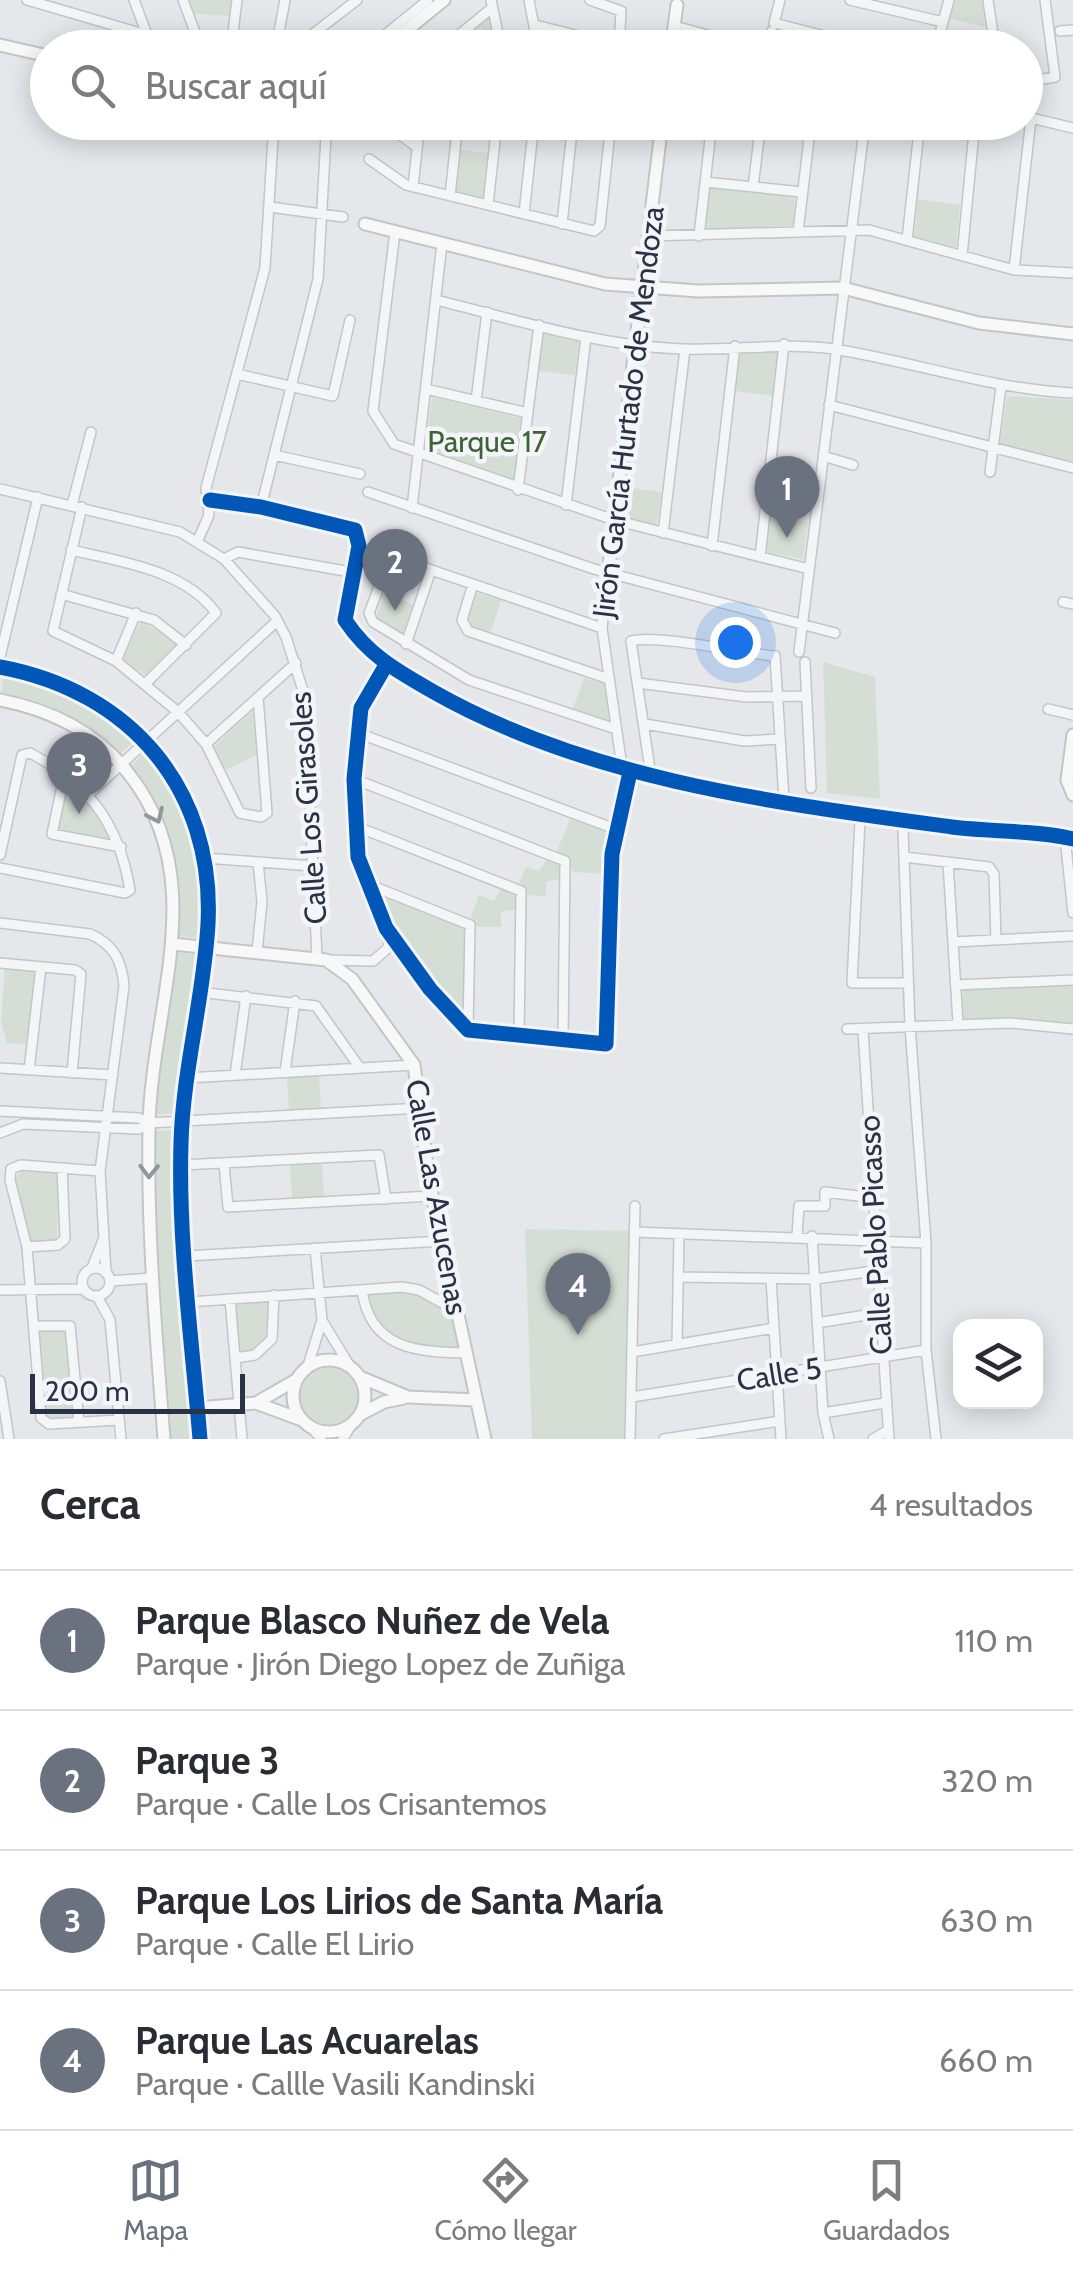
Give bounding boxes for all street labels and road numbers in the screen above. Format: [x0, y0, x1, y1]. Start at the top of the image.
street label: Jirón García Hurtado de Mendoza [584, 204, 672, 621]
street label: Calle Los Girasoles [281, 690, 335, 926]
street label: Calle Las Azucenas [398, 1076, 476, 1318]
street label: Calle Pablo Picasso [850, 1114, 900, 1356]
street label: Calle 5 [734, 1349, 824, 1399]

